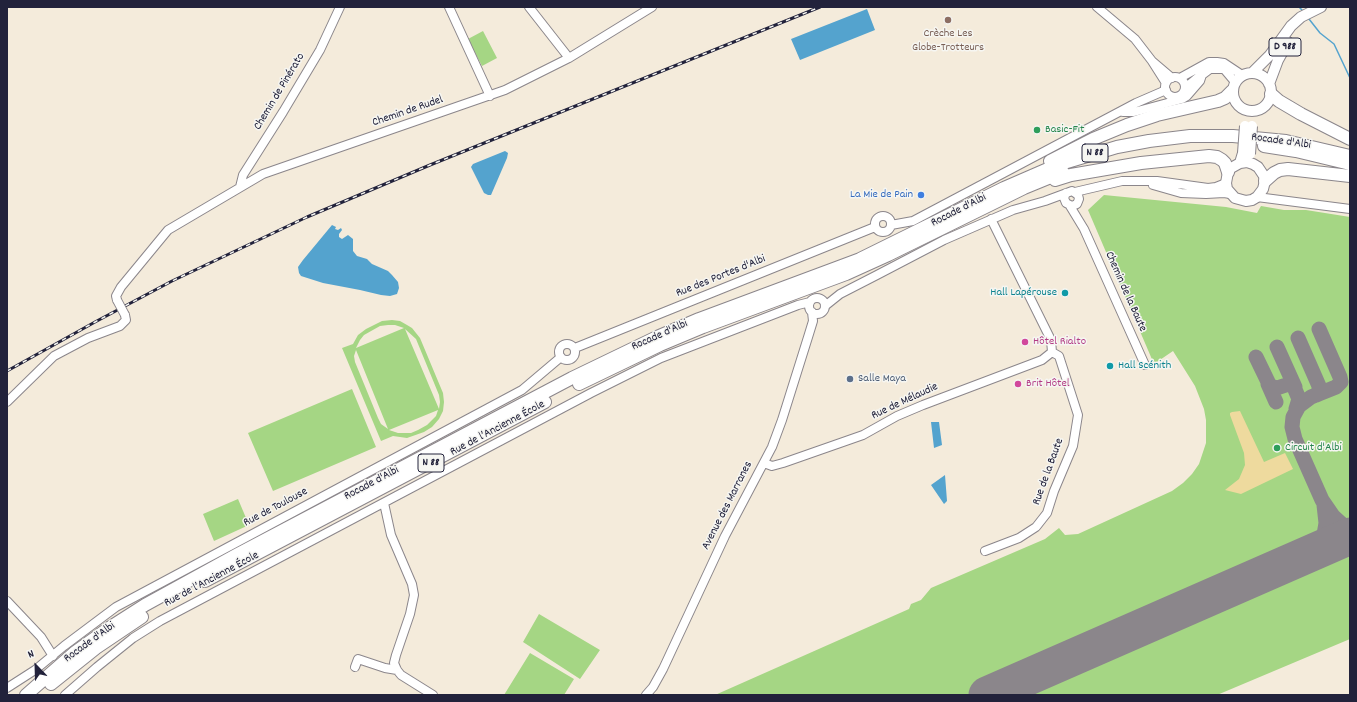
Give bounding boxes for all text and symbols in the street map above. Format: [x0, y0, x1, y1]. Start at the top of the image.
marker: Crèche Les Globe-Trotteurs [943, 15, 953, 25]
place label: Crèche Les Globe-Trotteurs [912, 27, 984, 55]
road number: D 988 [1269, 38, 1301, 56]
street label: Chemin de Pinérato [251, 51, 309, 133]
street label: Chemin de Rudel [371, 93, 445, 131]
place label: Basic-Fit [1045, 123, 1084, 137]
marker: Basic-Fit [1032, 125, 1042, 135]
street label: Rocade d'Albi [1250, 131, 1312, 153]
road number: N 88 [1082, 144, 1108, 162]
place label: La Mie de Pain [850, 188, 913, 202]
marker: La Mie de Pain [916, 190, 926, 200]
street label: Rocade d'Albi [929, 191, 989, 231]
street label: Chemin de la Baute [1101, 250, 1149, 334]
street label: Rue des Portes d'Albi [674, 252, 768, 302]
place label: Hall Lapérouse [990, 286, 1057, 300]
marker: Hall Lapérouse [1060, 288, 1070, 298]
street label: Rocade d'Albi [630, 317, 690, 355]
place label: Hôtel Rialto [1033, 335, 1086, 349]
marker: Hôtel Rialto [1020, 337, 1030, 347]
place label: Hall Scénith [1118, 359, 1171, 373]
marker: Hall Scénith [1105, 361, 1115, 371]
place label: Salle Maya [858, 372, 906, 386]
marker: Salle Maya [845, 374, 855, 384]
place label: Brit Hôtel [1026, 377, 1070, 391]
marker: Brit Hôtel [1013, 379, 1023, 389]
street label: Rue de Mélaudie [869, 380, 941, 424]
street label: Rue de l’Ancienne École [448, 398, 548, 460]
street label: Rue de la Baute [1030, 437, 1068, 507]
place label: Circuit d'Albi [1285, 441, 1342, 455]
marker: Circuit d'Albi [1272, 443, 1282, 453]
road number: N 88 [418, 454, 444, 472]
street label: Avenue des Marranes [699, 459, 757, 553]
street label: Rocade d'Albi [342, 464, 402, 504]
street label: Rue de Toulouse [241, 485, 311, 531]
street label: Rue de l’Ancienne École [162, 549, 262, 611]
street label: Rocade d'Albi [61, 620, 119, 666]
north arrow [16, 646, 56, 686]
text: N [26, 647, 37, 663]

